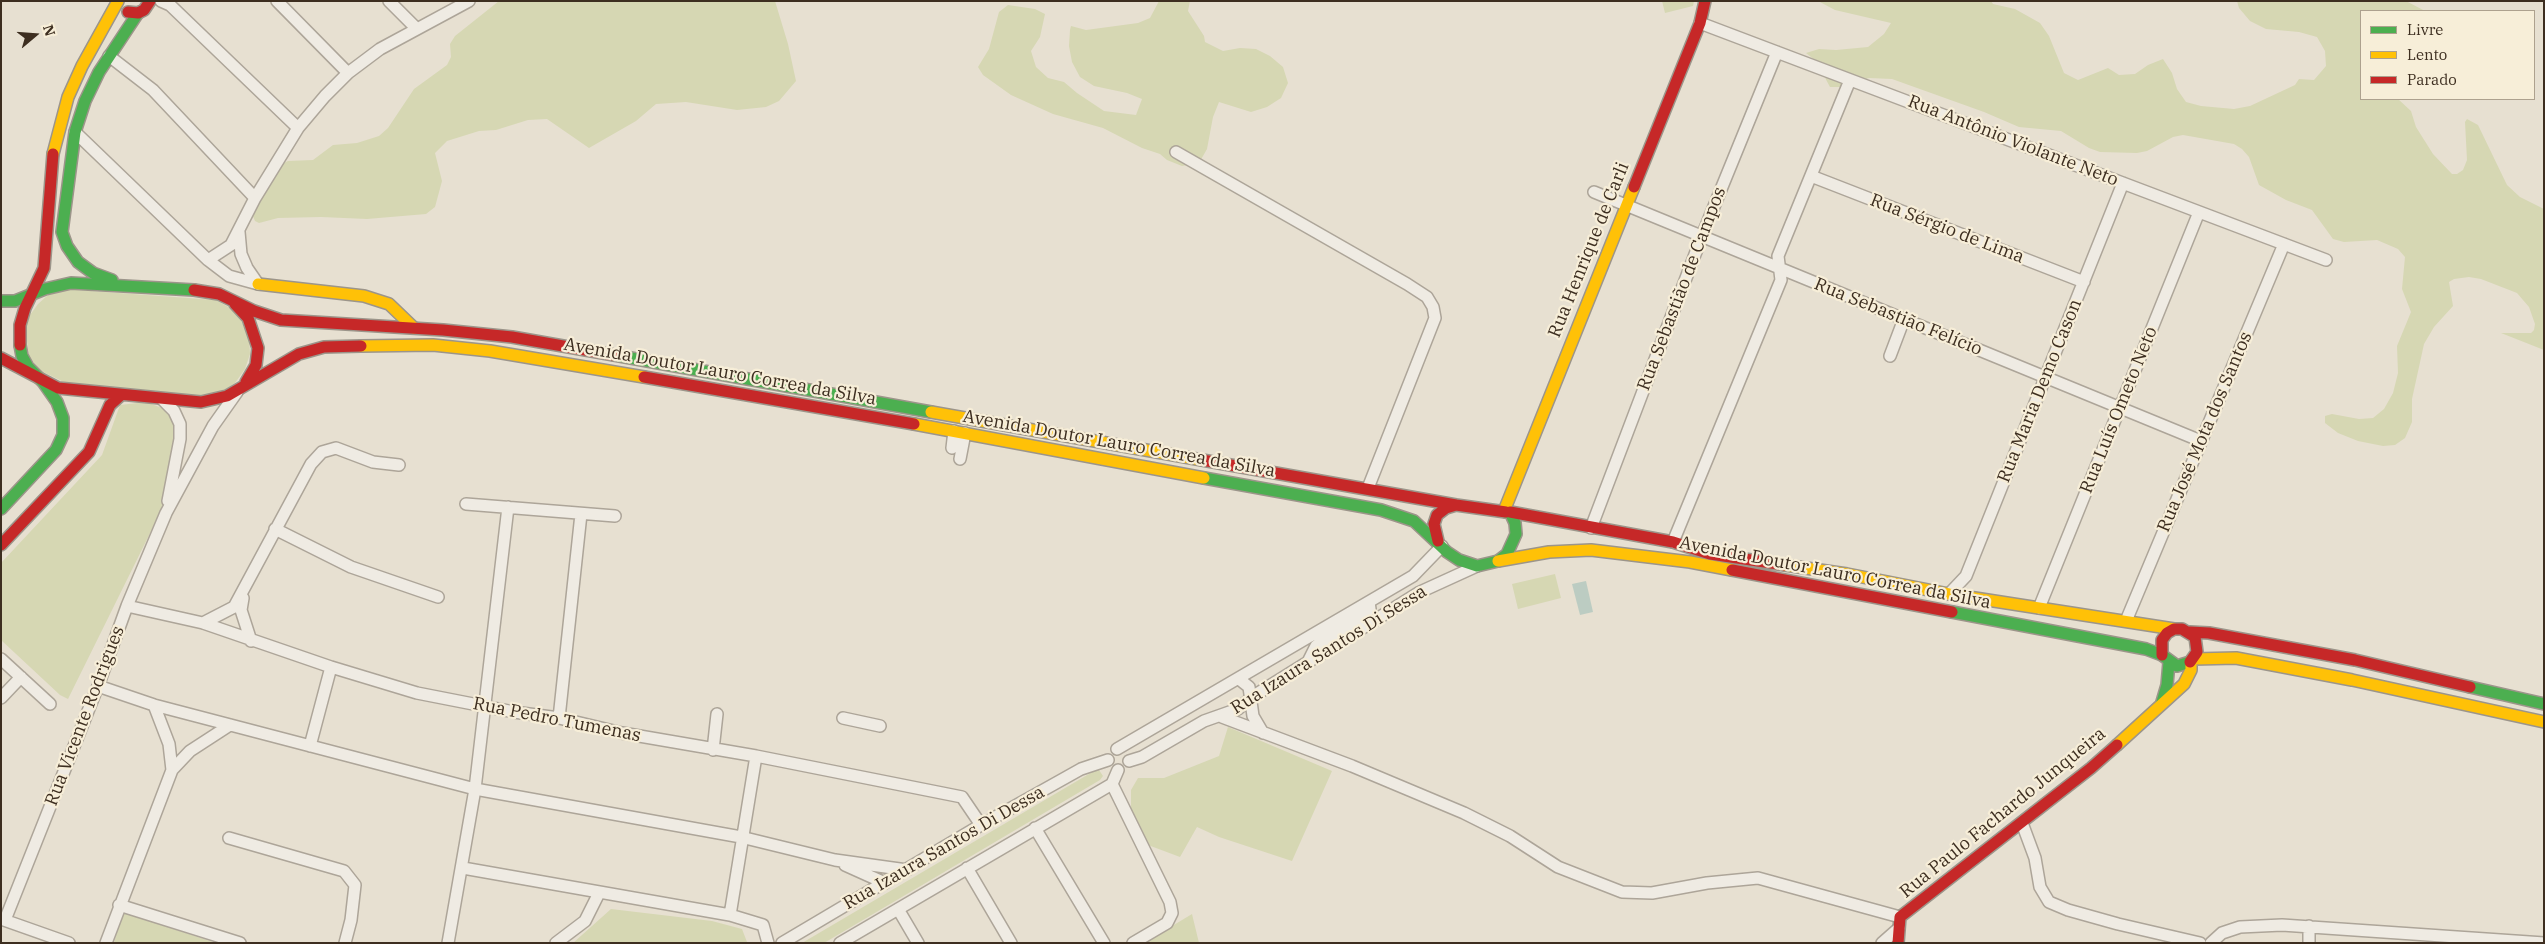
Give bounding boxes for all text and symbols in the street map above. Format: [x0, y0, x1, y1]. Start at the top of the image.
north arrow [10, 10, 60, 60]
legend [2360, 10, 2535, 100]
text: Livre [2407, 20, 2443, 39]
text: N [39, 22, 60, 38]
text: Lento [2407, 45, 2447, 64]
text: Parado [2407, 70, 2457, 89]
street label: Rua Antônio Violante Neto [1905, 91, 2121, 191]
street label: Rua Henrique de Carli [1544, 159, 1634, 341]
street label: Rua Sebastião de Campos [1633, 184, 1731, 394]
street label: Rua Sérgio de Lima [1867, 190, 2027, 268]
street label: Rua Sebastião Felício [1811, 273, 1985, 361]
street label: Rua Maria Demo Cason [1993, 296, 2087, 486]
street label: Rua Luís Ometo Neto [2076, 323, 2162, 497]
street label: Rua José Mota dos Santos [2153, 329, 2257, 535]
street label: Avenida Doutor Lauro Correa da Silva [562, 334, 878, 410]
street label: Avenida Doutor Lauro Correa da Silva [961, 406, 1277, 482]
street label: Avenida Doutor Lauro Correa da Silva [1677, 532, 1993, 614]
street label: Rua Izaura Santos Di Sessa [1227, 581, 1431, 719]
street label: Rua Vicente Rodrigues [41, 623, 129, 809]
street label: Rua Pedro Tumenas [471, 693, 643, 747]
street label: Rua Paulo Fachardo Junqueira [1896, 723, 2110, 903]
street label: Rua Izaura Santos Di Dessa [839, 781, 1049, 915]

